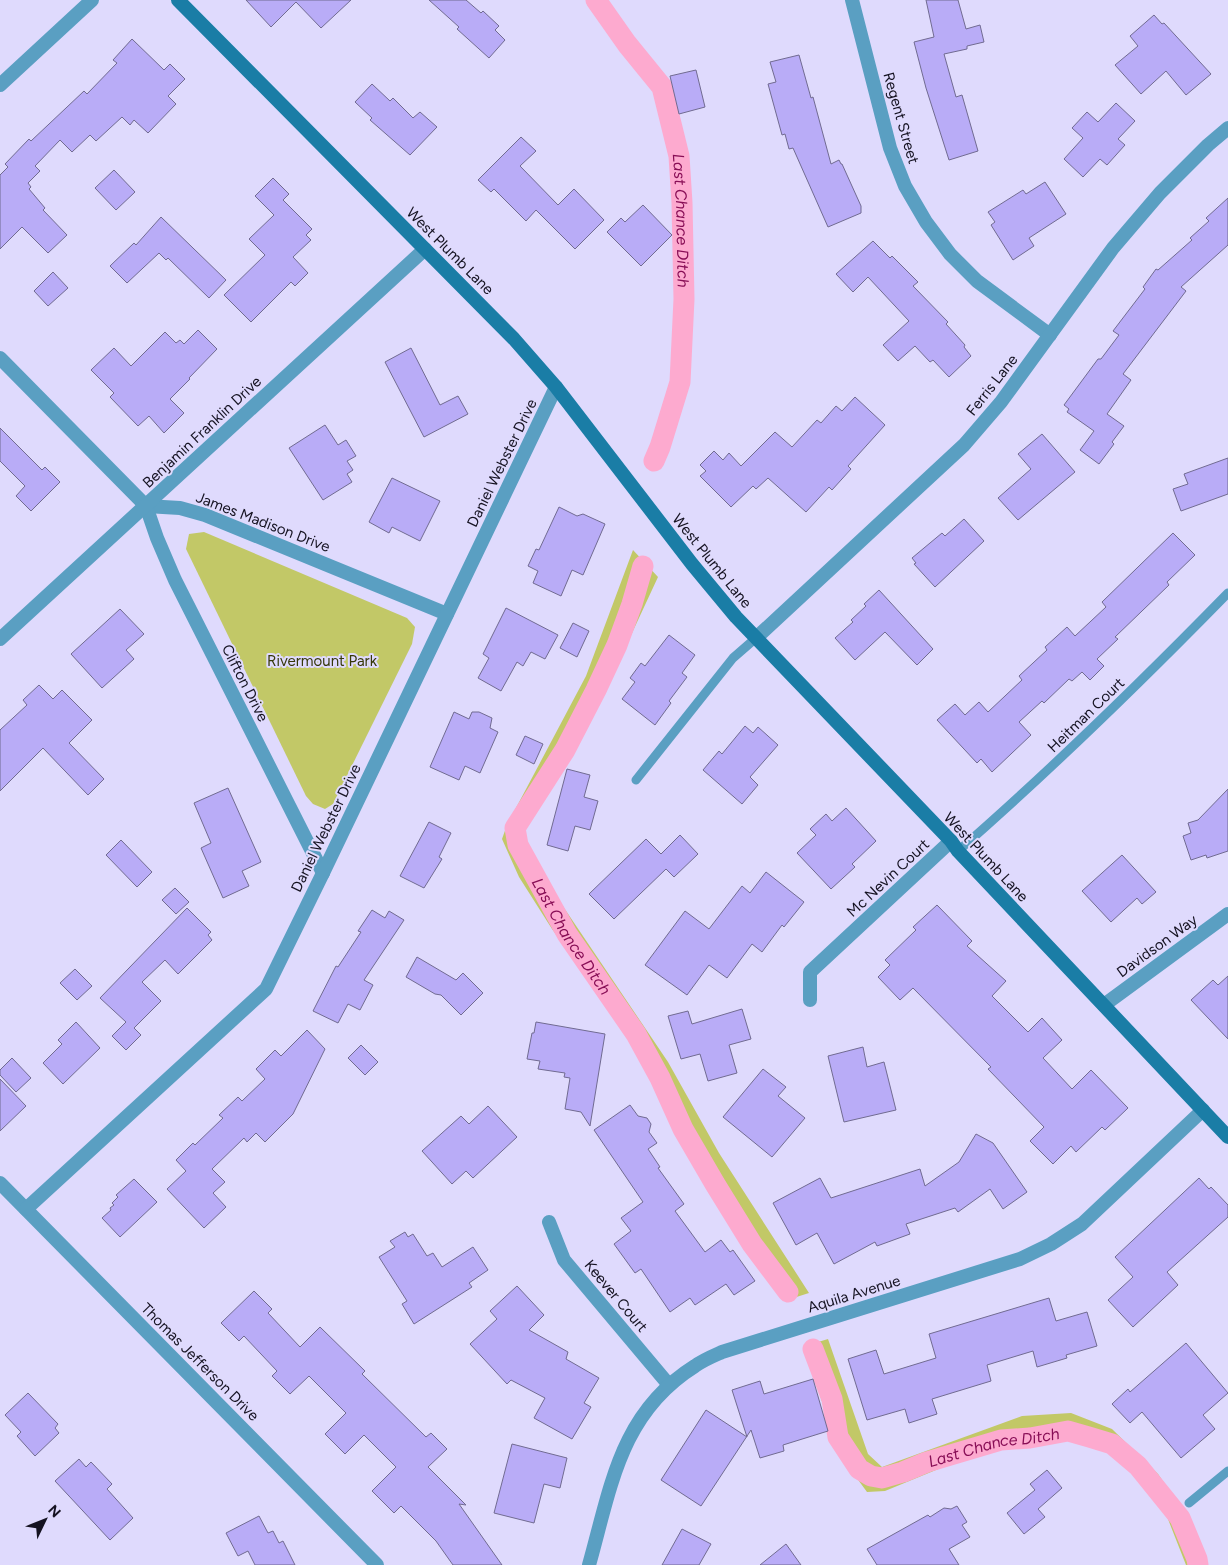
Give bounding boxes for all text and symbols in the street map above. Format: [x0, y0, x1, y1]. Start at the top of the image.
street label: Regent Street [879, 70, 923, 166]
water label: Last Chance Ditch [669, 153, 693, 288]
street label: West Plumb Lane [403, 204, 497, 298]
street label: Ferris Lane [963, 351, 1021, 419]
street label: Benjamin Franklin Drive [139, 372, 265, 492]
street label: Daniel Webster Drive [463, 396, 541, 530]
street label: James Madison Drive [193, 488, 333, 556]
street label: West Plumb Lane [669, 510, 755, 612]
street label: Clifton Drive [218, 641, 272, 725]
park label: Rivermount Park [267, 652, 378, 670]
street label: Heitman Court [1044, 674, 1128, 756]
street label: Daniel Webster Drive [287, 761, 365, 895]
street label: West Plumb Lane [940, 808, 1032, 906]
street label: Mc Nevin Court [843, 835, 933, 921]
water label: Last Chance Ditch [528, 874, 615, 998]
street label: Davidson Way [1113, 911, 1201, 981]
street label: Keever Court [581, 1256, 652, 1336]
street label: Aquila Avenue [805, 1271, 903, 1317]
street label: Thomas Jefferson Drive [137, 1299, 263, 1425]
water label: Last Chance Ditch [926, 1424, 1061, 1471]
north arrow [20, 1495, 70, 1545]
text: N [44, 1502, 64, 1521]

